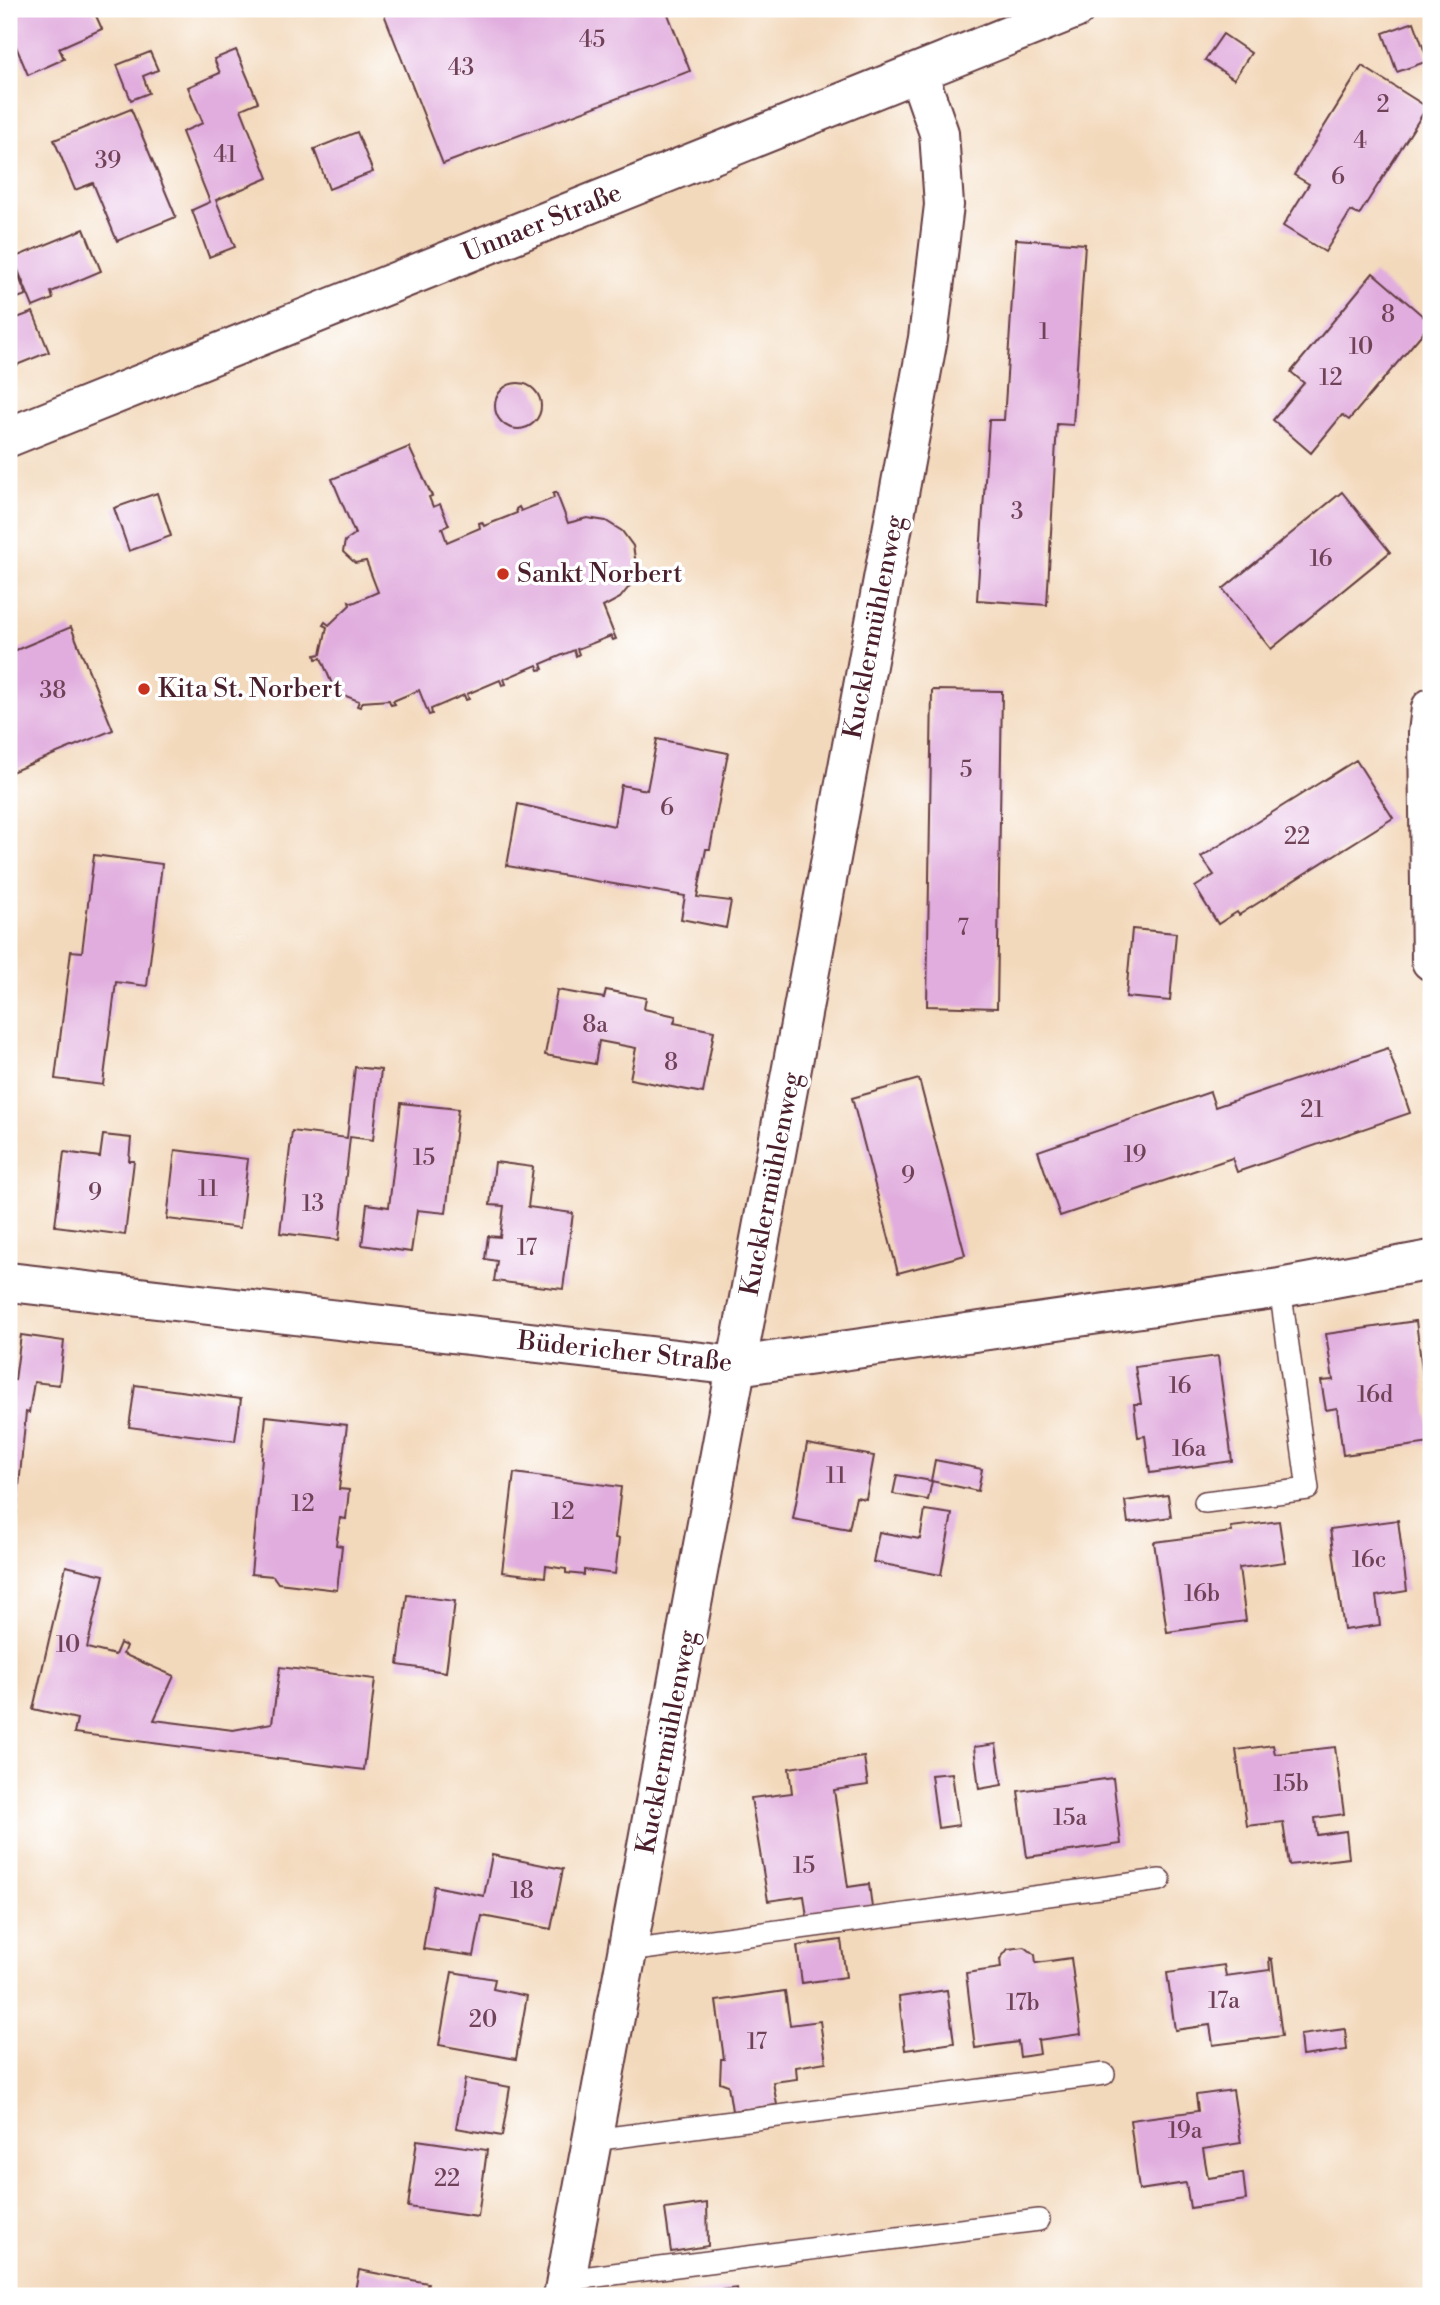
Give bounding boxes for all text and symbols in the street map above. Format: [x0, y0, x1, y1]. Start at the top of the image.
house number: 45 [579, 26, 605, 54]
house number: 43 [448, 54, 474, 82]
house number: 2 [1376, 91, 1390, 119]
house number: 4 [1353, 127, 1367, 155]
house number: 41 [213, 141, 237, 169]
house number: 39 [95, 147, 121, 175]
house number: 6 [1331, 163, 1345, 191]
street label: Unnaer Straße [458, 177, 626, 269]
house number: 8 [1381, 301, 1395, 329]
house number: 1 [1039, 318, 1049, 346]
house number: 10 [1349, 333, 1373, 361]
house number: 12 [1319, 364, 1343, 392]
house number: 3 [1011, 498, 1023, 526]
street label: Kucklermühlenweg [837, 512, 911, 742]
house number: 16 [1309, 545, 1333, 573]
place label: Sankt Norbert [517, 558, 683, 590]
marker: Sankt Norbert [495, 566, 511, 582]
place label: Kita St. Norbert [158, 673, 343, 705]
house number: 38 [40, 677, 66, 705]
marker: Kita St. Norbert [136, 681, 152, 697]
house number: 5 [960, 756, 972, 784]
house number: 6 [660, 794, 674, 822]
house number: 22 [1284, 823, 1310, 851]
house number: 7 [957, 914, 969, 942]
house number: 8a [582, 1011, 608, 1039]
house number: 8 [664, 1049, 678, 1077]
street label: Kucklermühlenweg [734, 1069, 808, 1299]
house number: 21 [1300, 1096, 1324, 1124]
house number: 19 [1123, 1141, 1147, 1169]
house number: 15 [413, 1144, 435, 1172]
house number: 9 [901, 1162, 915, 1190]
house number: 11 [198, 1175, 218, 1203]
house number: 9 [88, 1179, 102, 1207]
house number: 13 [302, 1190, 324, 1218]
house number: 17 [517, 1234, 538, 1262]
street label: Büdericher Straße [515, 1325, 734, 1379]
house number: 16 [1168, 1372, 1192, 1400]
house number: 16d [1357, 1381, 1393, 1409]
house number: 16a [1172, 1435, 1207, 1463]
house number: 11 [826, 1462, 846, 1490]
house number: 12 [291, 1490, 315, 1518]
house number: 12 [551, 1498, 575, 1526]
house number: 16c [1352, 1546, 1386, 1574]
house number: 16b [1184, 1580, 1220, 1608]
street label: Kucklermühlenweg [630, 1627, 704, 1857]
house number: 10 [56, 1631, 80, 1659]
house number: 15b [1273, 1770, 1309, 1798]
house number: 15a [1053, 1804, 1087, 1832]
house number: 15 [793, 1852, 815, 1880]
house number: 18 [510, 1877, 534, 1905]
house number: 17a [1208, 1987, 1240, 2015]
house number: 17b [1006, 1989, 1040, 2017]
house number: 20 [469, 2006, 497, 2034]
house number: 17 [747, 2028, 768, 2056]
house number: 19a [1168, 2117, 1203, 2145]
house number: 22 [434, 2165, 460, 2193]

